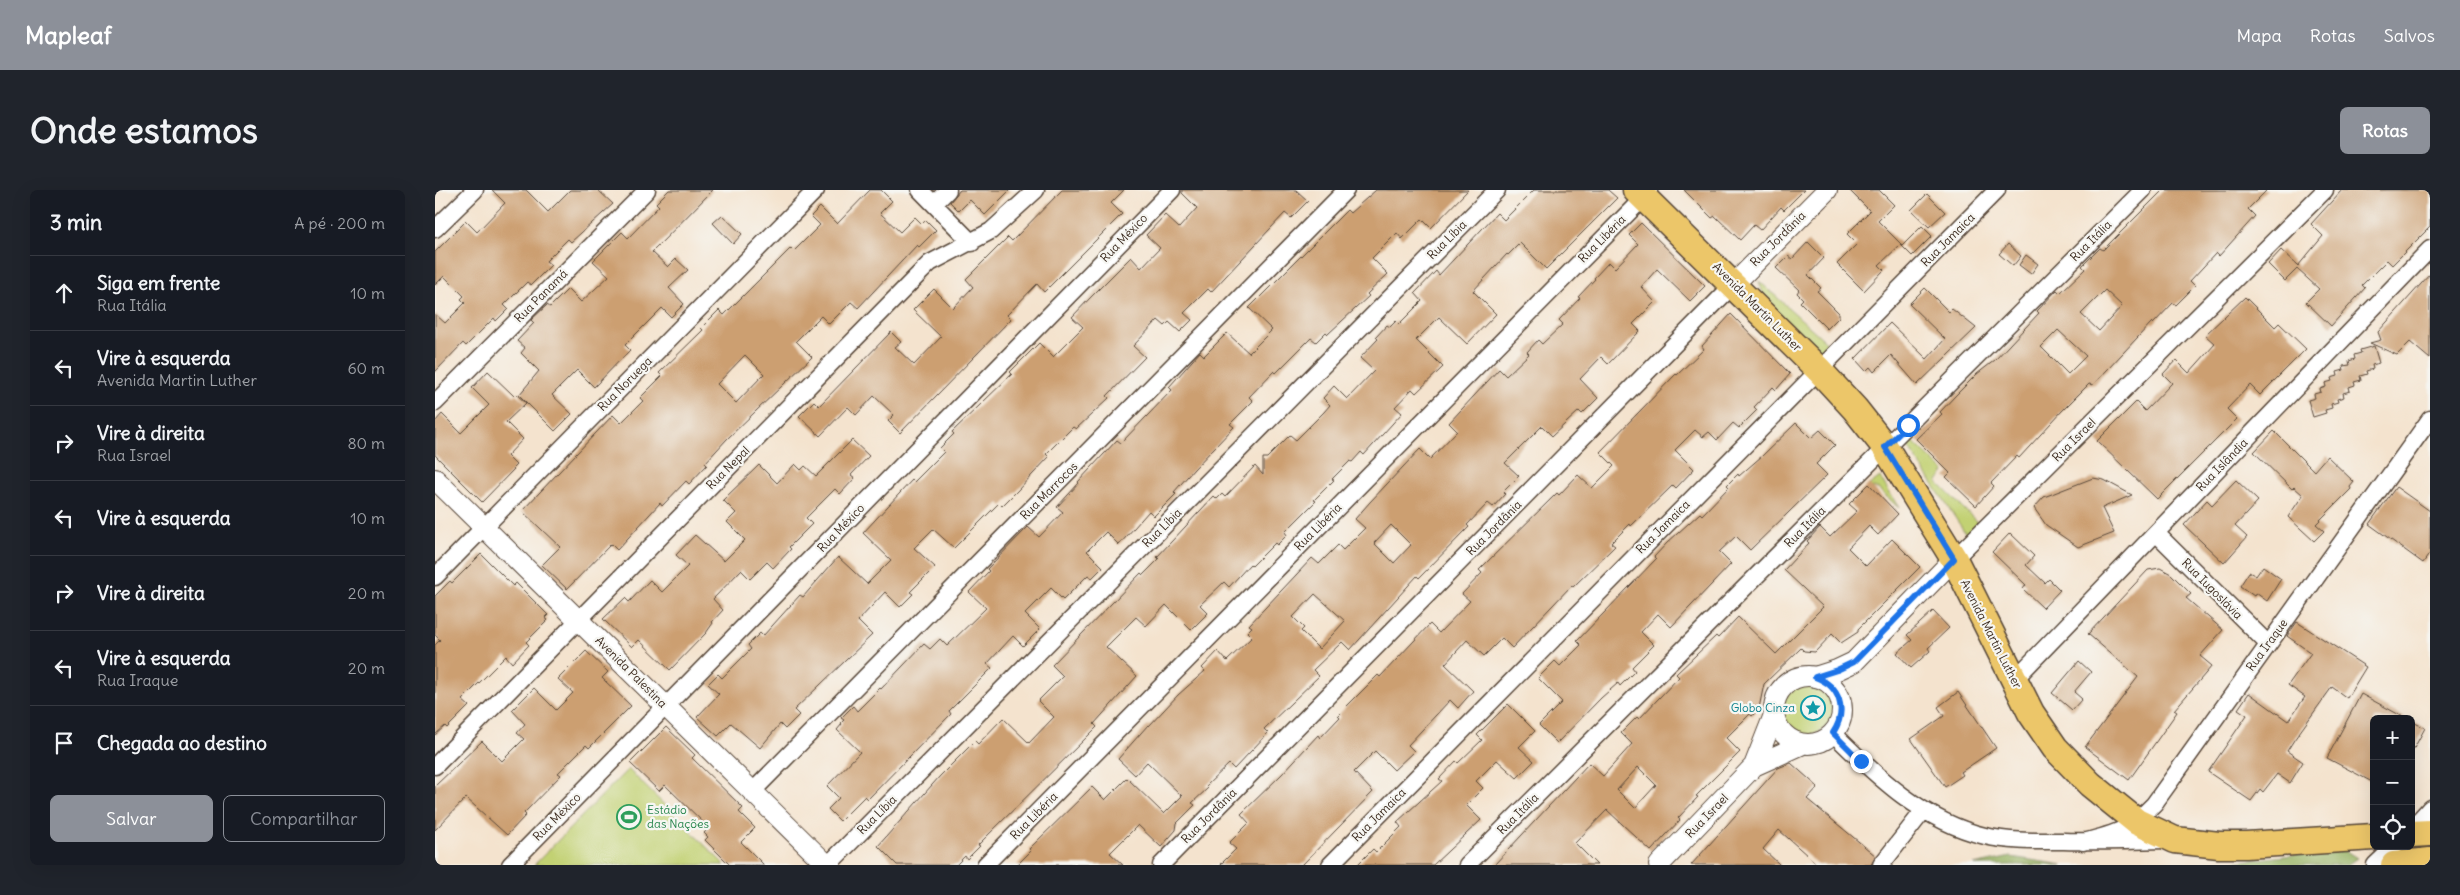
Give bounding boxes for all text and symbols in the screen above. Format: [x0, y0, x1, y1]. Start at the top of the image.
text: Mapleaf [25, 20, 112, 50]
text: Mapa [2237, 24, 2282, 47]
text: Rotas [2310, 24, 2356, 47]
text: Salvos [2384, 24, 2435, 47]
button: Rotas [2340, 107, 2430, 154]
text: Onde estamos [30, 108, 258, 152]
street label: Rua Jordânia [1747, 208, 1809, 269]
text: 3 min [50, 209, 102, 236]
street label: Rua Jamaica [1918, 209, 1978, 270]
street label: Rua México [1097, 210, 1151, 265]
street label: Rua Libéria [1575, 212, 1629, 266]
text: A pé · 200 m [294, 213, 385, 233]
street label: Rua Líbia [1424, 217, 1470, 262]
street label: Rua Itália [2067, 217, 2115, 264]
street label: Avenida Martin Luther [1710, 259, 1805, 354]
street label: Rua Panamá [511, 266, 571, 325]
text: Siga em frente [97, 271, 220, 295]
icon: ahead [50, 279, 78, 307]
text: 10 m [350, 283, 385, 303]
text: Rua Itália [97, 295, 167, 315]
text: Vire à esquerda [97, 346, 231, 370]
street label: Rua Noruega [594, 353, 655, 414]
icon: left [50, 354, 78, 382]
text: 60 m [347, 358, 385, 378]
text: Avenida Martin Luther [97, 370, 257, 390]
route start [1897, 414, 1920, 437]
street label: Rua Israel [2049, 415, 2099, 465]
text: Vire à direita [97, 421, 205, 445]
icon: right [50, 429, 78, 457]
text: 80 m [347, 433, 385, 453]
street label: Rua Islândia [2193, 435, 2251, 494]
street label: Rua Nepal [703, 443, 752, 492]
text: Rua Israel [97, 445, 171, 465]
street label: Rua Marrocos [1017, 459, 1081, 523]
street label: Rua Jamaica [1633, 496, 1693, 557]
street label: Rua Jordânia [1463, 497, 1525, 558]
street label: Rua México [814, 500, 868, 555]
street label: Rua Libéria [1291, 500, 1345, 554]
street label: Rua Itália [1781, 503, 1829, 550]
icon: left [50, 504, 78, 532]
street label: Rua Líbia [1139, 505, 1185, 550]
text: Vire à esquerda [97, 506, 231, 530]
text: 10 m [350, 508, 385, 528]
street label: Rua Iugoslávia [2179, 555, 2246, 622]
street label: Avenida Martin Luther [1958, 577, 2025, 691]
icon: right [50, 579, 78, 607]
text: Vire à direita [97, 581, 205, 605]
text: 20 m [348, 583, 385, 603]
street label: Rua Iraque [2243, 616, 2291, 674]
street label: Avenida Palestina [592, 633, 670, 711]
text: Vire à esquerda [97, 646, 231, 670]
icon: left [50, 654, 78, 682]
text: 20 m [348, 658, 385, 678]
text: Rua Iraque [97, 670, 178, 690]
place icon: Globo Cinza [1800, 695, 1826, 721]
place label: Globo Cinza [1731, 700, 1795, 715]
map controls [2370, 715, 2415, 850]
button: + [2370, 715, 2415, 760]
icon: arrive [50, 729, 78, 757]
text: Chegada ao destino [97, 731, 267, 755]
route end [1850, 750, 1873, 773]
button: − [2370, 760, 2415, 805]
street label: Rua Jamaica [1349, 784, 1409, 845]
street label: Rua Jordânia [1178, 785, 1240, 846]
street label: Rua México [530, 789, 584, 844]
street label: Rua Libéria [1007, 789, 1061, 843]
street label: Rua Itália [1494, 790, 1542, 837]
street label: Rua Israel [1682, 790, 1731, 841]
street label: Rua Líbia [854, 792, 900, 837]
button: Salvar [50, 795, 213, 842]
button: Compartilhar [223, 795, 385, 842]
place label: Estádio das Nações [647, 802, 709, 831]
sports icon: Estádio das Nações [616, 804, 642, 830]
button: locate [2370, 805, 2415, 850]

